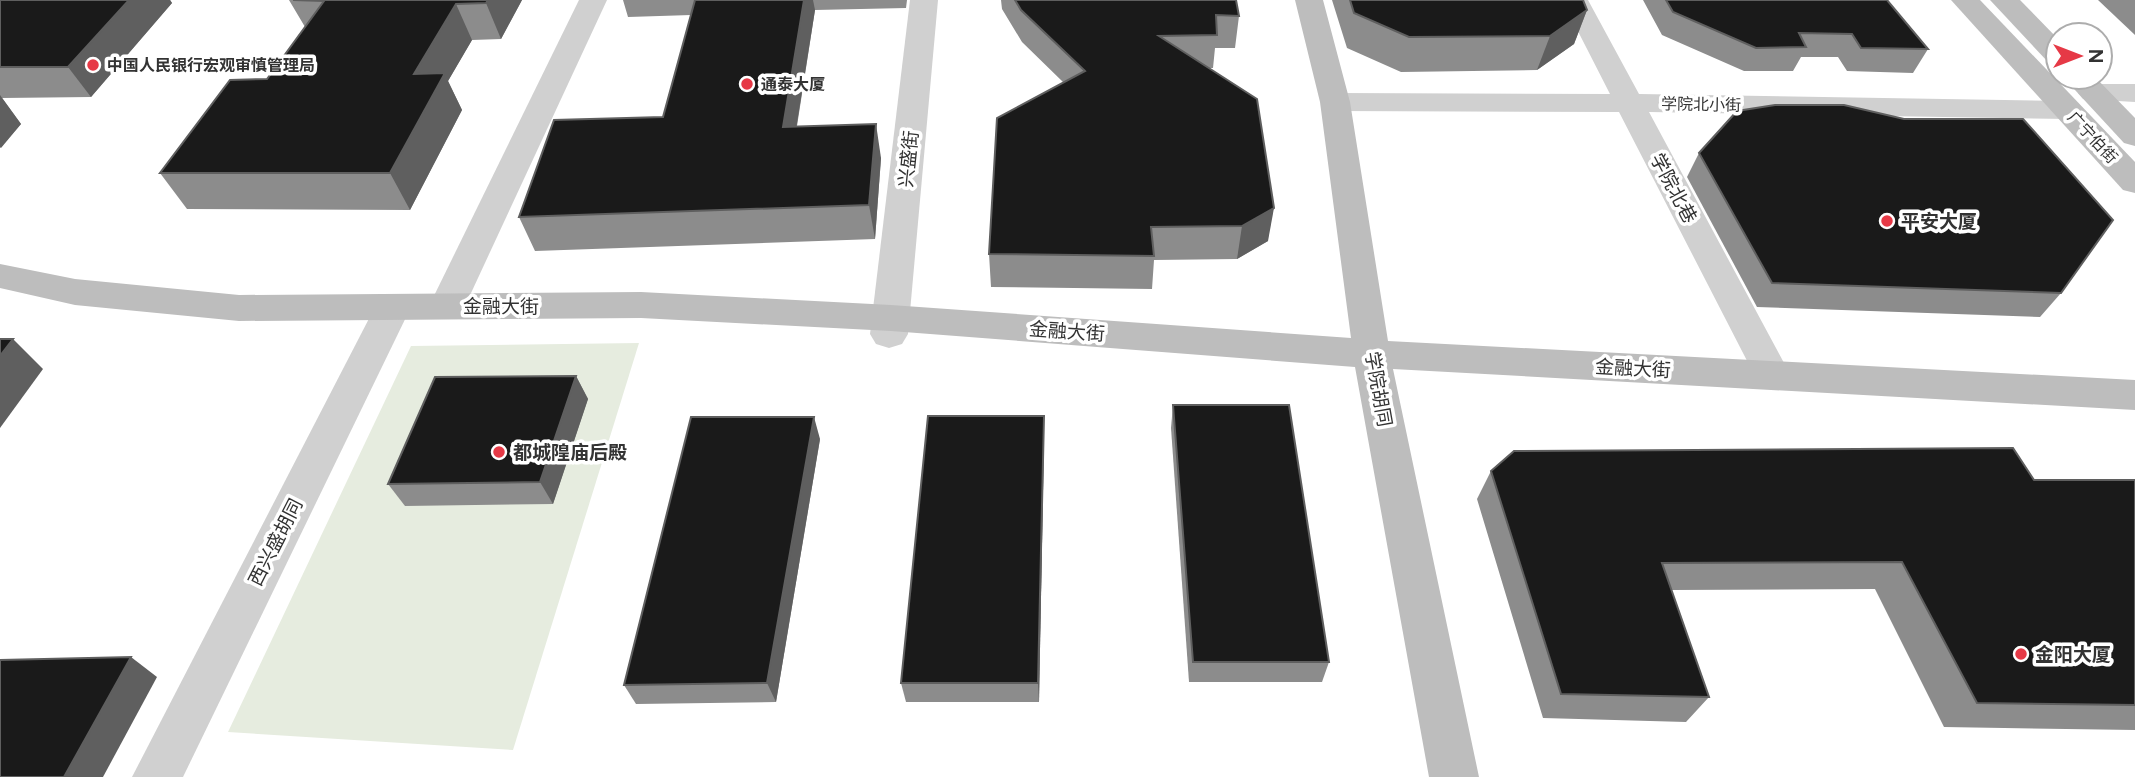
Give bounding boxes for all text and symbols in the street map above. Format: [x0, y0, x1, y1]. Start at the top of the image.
north arrow [2044, 21, 2114, 91]
text: N [2084, 49, 2107, 63]
place label: 中国人民银行宏观审慎管理局 [107, 56, 315, 75]
marker: 中国人民银行宏观审慎管理局 [85, 57, 101, 73]
place label: 通泰大厦 [761, 75, 825, 94]
marker: 通泰大厦 [739, 76, 755, 92]
street label: 学院北小街 [1661, 94, 1741, 115]
street label: 广宁伯街 [2064, 107, 2121, 167]
street label: 兴盛街 [894, 129, 923, 189]
street label: 学院北巷 [1646, 149, 1702, 227]
place label: 平安大厦 [1901, 210, 1977, 233]
marker: 平安大厦 [1879, 213, 1895, 229]
street label: 金融大街 [463, 295, 539, 318]
street label: 金融大街 [1028, 317, 1106, 346]
street label: 学院胡同 [1361, 350, 1396, 429]
street label: 金融大街 [1594, 355, 1672, 382]
place label: 都城隍庙后殿 [513, 441, 627, 464]
marker: 都城隍庙后殿 [491, 444, 507, 460]
street label: 西兴盛胡同 [244, 495, 307, 590]
place label: 金阳大厦 [2035, 643, 2111, 666]
marker: 金阳大厦 [2013, 646, 2029, 662]

